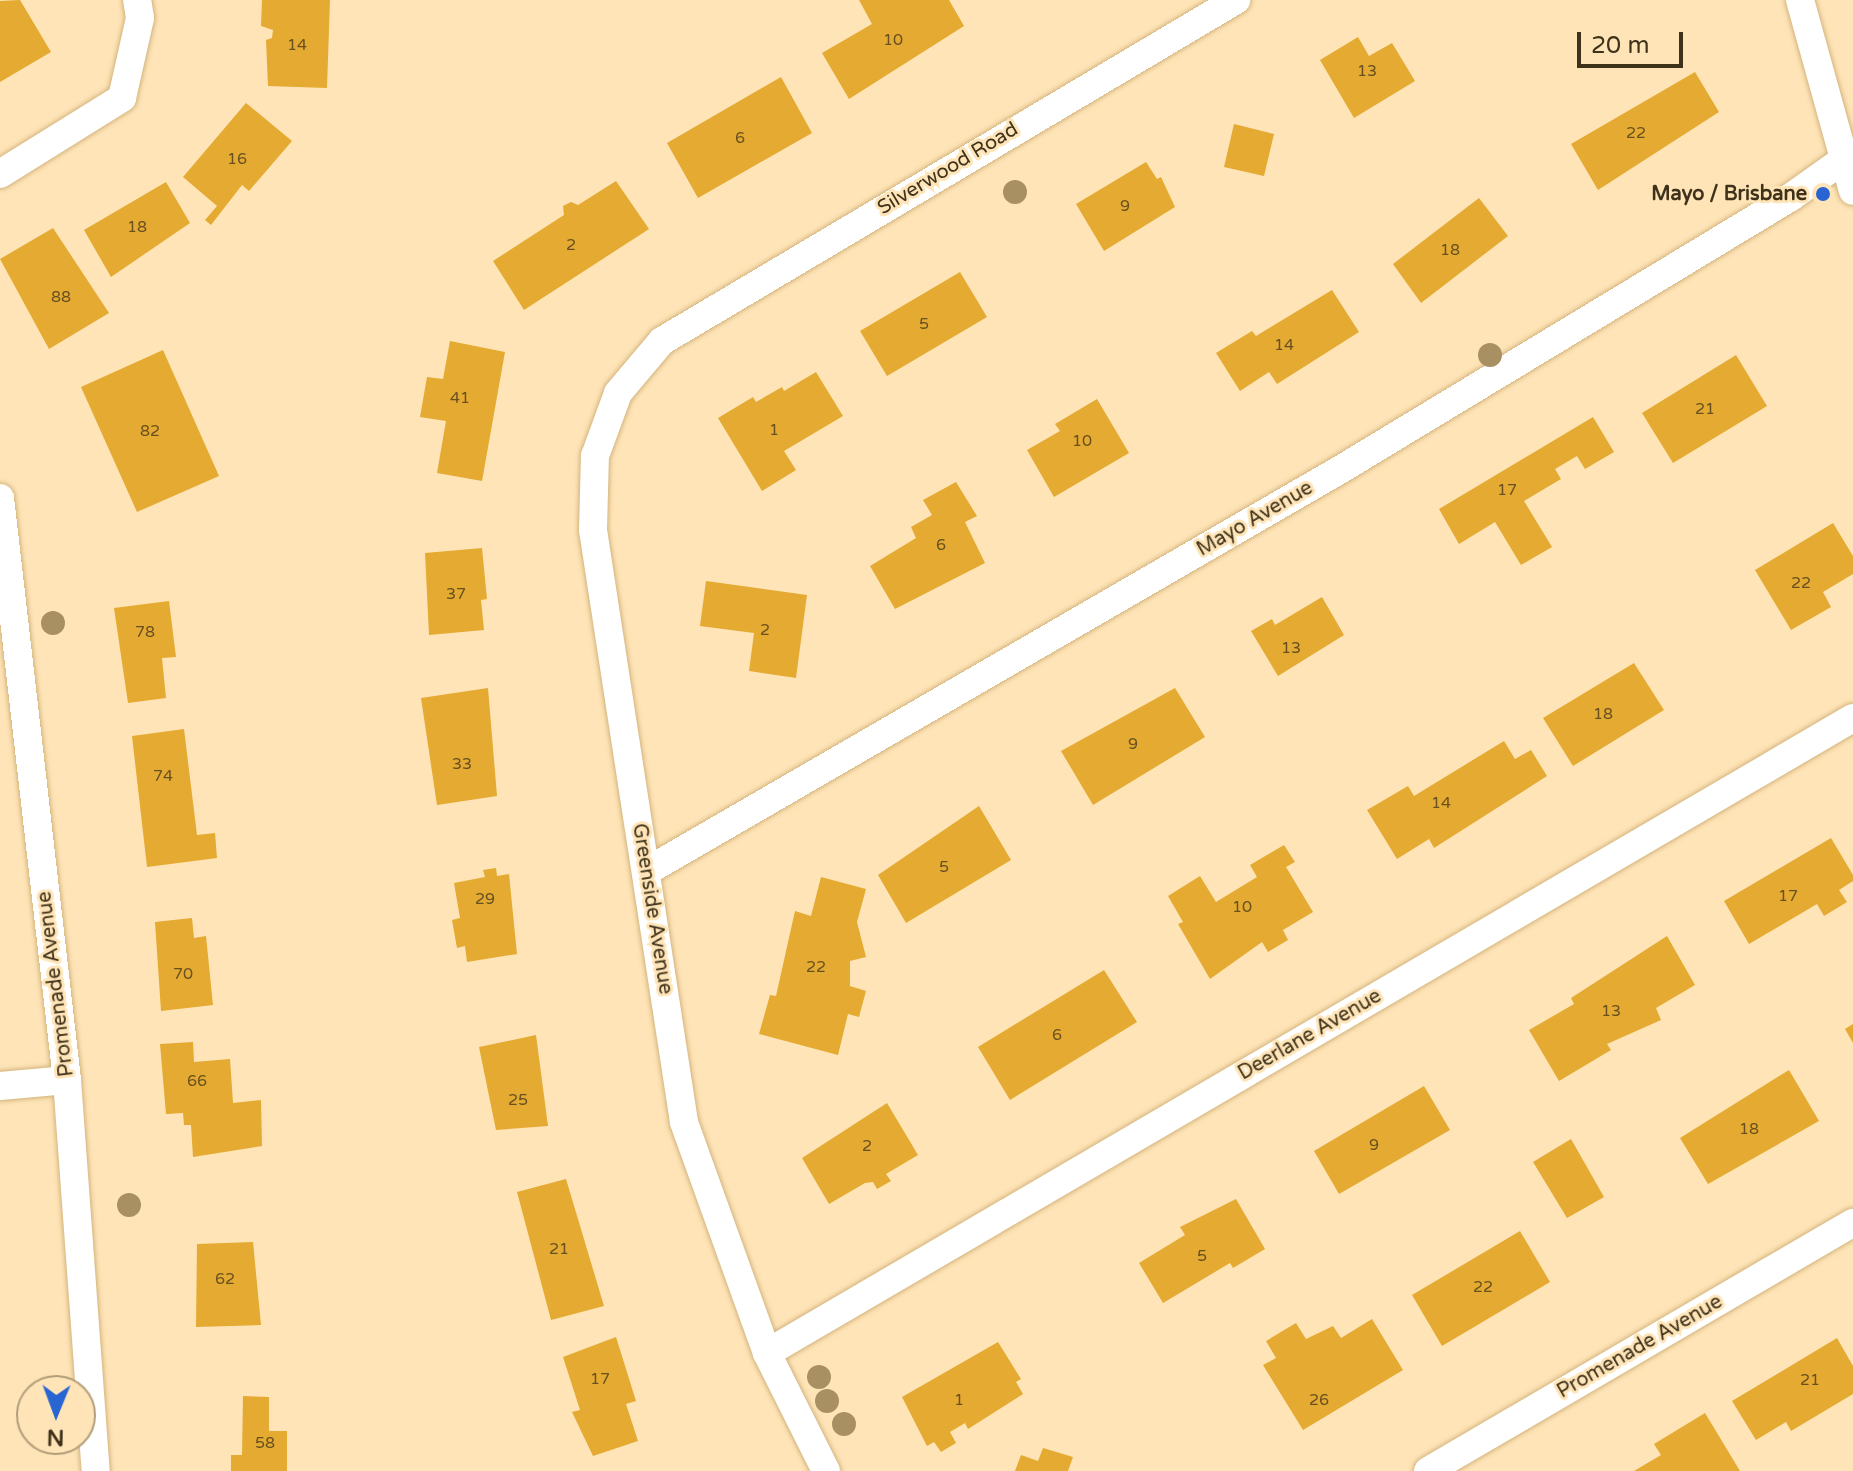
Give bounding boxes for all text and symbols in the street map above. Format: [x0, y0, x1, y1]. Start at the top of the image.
scale bar [1581, 16, 1687, 66]
house number: 10 [883, 30, 903, 50]
text: 20 m [1591, 31, 1649, 60]
house number: 14 [287, 35, 307, 55]
house number: 13 [1357, 61, 1377, 81]
street label: Silverwood Road [873, 118, 1023, 220]
house number: 22 [1626, 123, 1646, 143]
house number: 6 [735, 128, 745, 148]
house number: 16 [227, 149, 247, 169]
place label: Mayo / Brisbane [1651, 182, 1807, 206]
marker: Mayo / Brisbane [1814, 185, 1832, 203]
house number: 9 [1120, 196, 1130, 216]
house number: 18 [127, 217, 147, 237]
house number: 2 [566, 235, 576, 255]
house number: 18 [1440, 240, 1460, 260]
house number: 88 [51, 287, 71, 307]
house number: 5 [919, 314, 929, 334]
house number: 14 [1274, 335, 1294, 355]
house number: 41 [450, 388, 470, 408]
house number: 21 [1695, 399, 1715, 419]
house number: 1 [769, 420, 779, 440]
house number: 82 [140, 421, 160, 441]
house number: 10 [1072, 431, 1092, 451]
street label: Mayo Avenue [1193, 476, 1317, 562]
house number: 17 [1497, 480, 1517, 500]
house number: 6 [936, 535, 946, 555]
house number: 22 [1791, 573, 1811, 593]
house number: 37 [446, 584, 466, 604]
house number: 2 [760, 620, 770, 640]
house number: 78 [135, 622, 155, 642]
house number: 13 [1281, 638, 1301, 658]
house number: 18 [1593, 704, 1613, 724]
house number: 9 [1128, 734, 1138, 754]
house number: 33 [452, 754, 472, 774]
house number: 74 [153, 766, 173, 786]
house number: 14 [1431, 793, 1451, 813]
street label: Greenside Avenue [627, 822, 677, 996]
house number: 5 [939, 857, 949, 877]
house number: 17 [1778, 886, 1798, 906]
house number: 29 [475, 889, 495, 909]
street label: Promenade Avenue [33, 890, 79, 1078]
house number: 10 [1232, 897, 1252, 917]
house number: 22 [806, 957, 826, 977]
house number: 70 [173, 964, 193, 984]
street label: Deerlane Avenue [1234, 984, 1386, 1086]
house number: 13 [1601, 1001, 1621, 1021]
house number: 6 [1052, 1025, 1062, 1045]
house number: 66 [187, 1071, 207, 1091]
house number: 25 [508, 1090, 528, 1110]
house number: 18 [1739, 1119, 1759, 1139]
house number: 9 [1369, 1135, 1379, 1155]
house number: 2 [862, 1136, 872, 1156]
house number: 21 [549, 1239, 569, 1259]
house number: 5 [1197, 1246, 1207, 1266]
house number: 62 [215, 1269, 235, 1289]
house number: 22 [1473, 1277, 1493, 1297]
street label: Promenade Avenue [1553, 1290, 1727, 1404]
house number: 17 [590, 1369, 610, 1389]
house number: 21 [1800, 1370, 1820, 1390]
north arrow [16, 1375, 96, 1455]
house number: 1 [954, 1390, 964, 1410]
house number: 26 [1309, 1390, 1329, 1410]
text: N [47, 1424, 65, 1450]
house number: 58 [255, 1433, 275, 1453]

